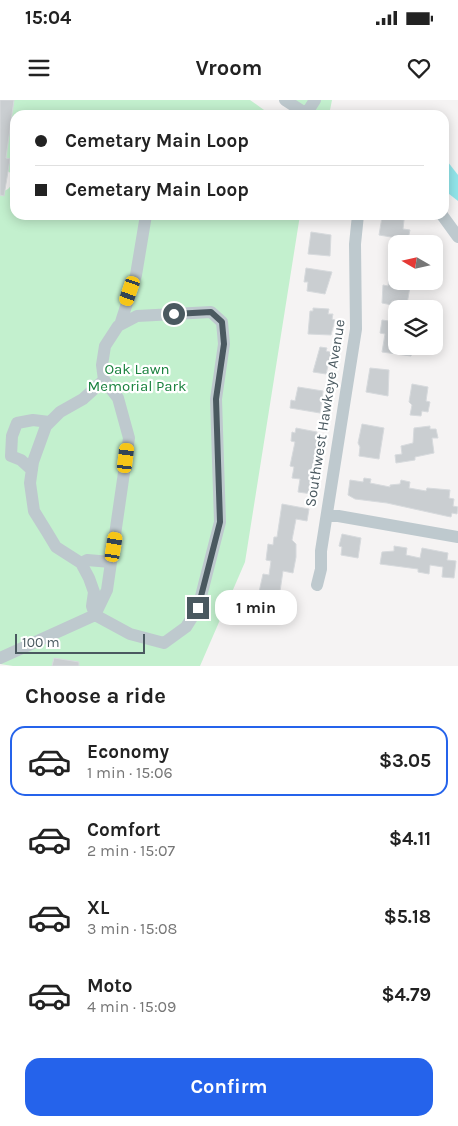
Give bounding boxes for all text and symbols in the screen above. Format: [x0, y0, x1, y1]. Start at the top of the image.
text: 15:04 [25, 7, 71, 29]
icon: menu [25, 54, 53, 82]
icon: heart [405, 54, 433, 82]
text: Vroom [196, 55, 262, 81]
text: Cemetary Main Loop [65, 130, 249, 152]
text: Cemetary Main Loop [65, 179, 249, 201]
north arrow [388, 235, 442, 290]
map controls [388, 235, 443, 355]
car [118, 274, 141, 308]
button: layers [388, 300, 443, 355]
route start [163, 303, 185, 325]
street label: Southwest Hawkeye Avenue [301, 318, 349, 508]
park label: Oak Lawn Memorial Park [88, 360, 186, 395]
car [116, 442, 135, 474]
car [104, 531, 123, 563]
callout: 1 min [216, 590, 298, 626]
route end [187, 597, 209, 619]
text: 1 min [236, 598, 276, 617]
scale bar [15, 631, 145, 654]
text: 100 m [22, 634, 60, 651]
text: Choose a ride [25, 683, 166, 709]
icon: car [27, 739, 72, 784]
text: Economy [87, 741, 169, 763]
text: $3.05 [379, 750, 431, 772]
text: 1 min · 15:06 [87, 763, 173, 782]
icon: car [27, 817, 72, 862]
text: Comfort [87, 819, 161, 841]
text: $4.11 [389, 828, 431, 850]
text: 2 min · 15:07 [87, 841, 175, 860]
icon: car [27, 895, 72, 940]
text: XL [87, 897, 109, 919]
text: $5.18 [384, 906, 431, 928]
text: 3 min · 15:08 [87, 919, 177, 938]
icon: car [27, 973, 72, 1018]
text: Moto [87, 975, 133, 997]
text: $4.79 [381, 984, 431, 1006]
text: 4 min · 15:09 [87, 997, 176, 1016]
button: Confirm [25, 1058, 433, 1116]

